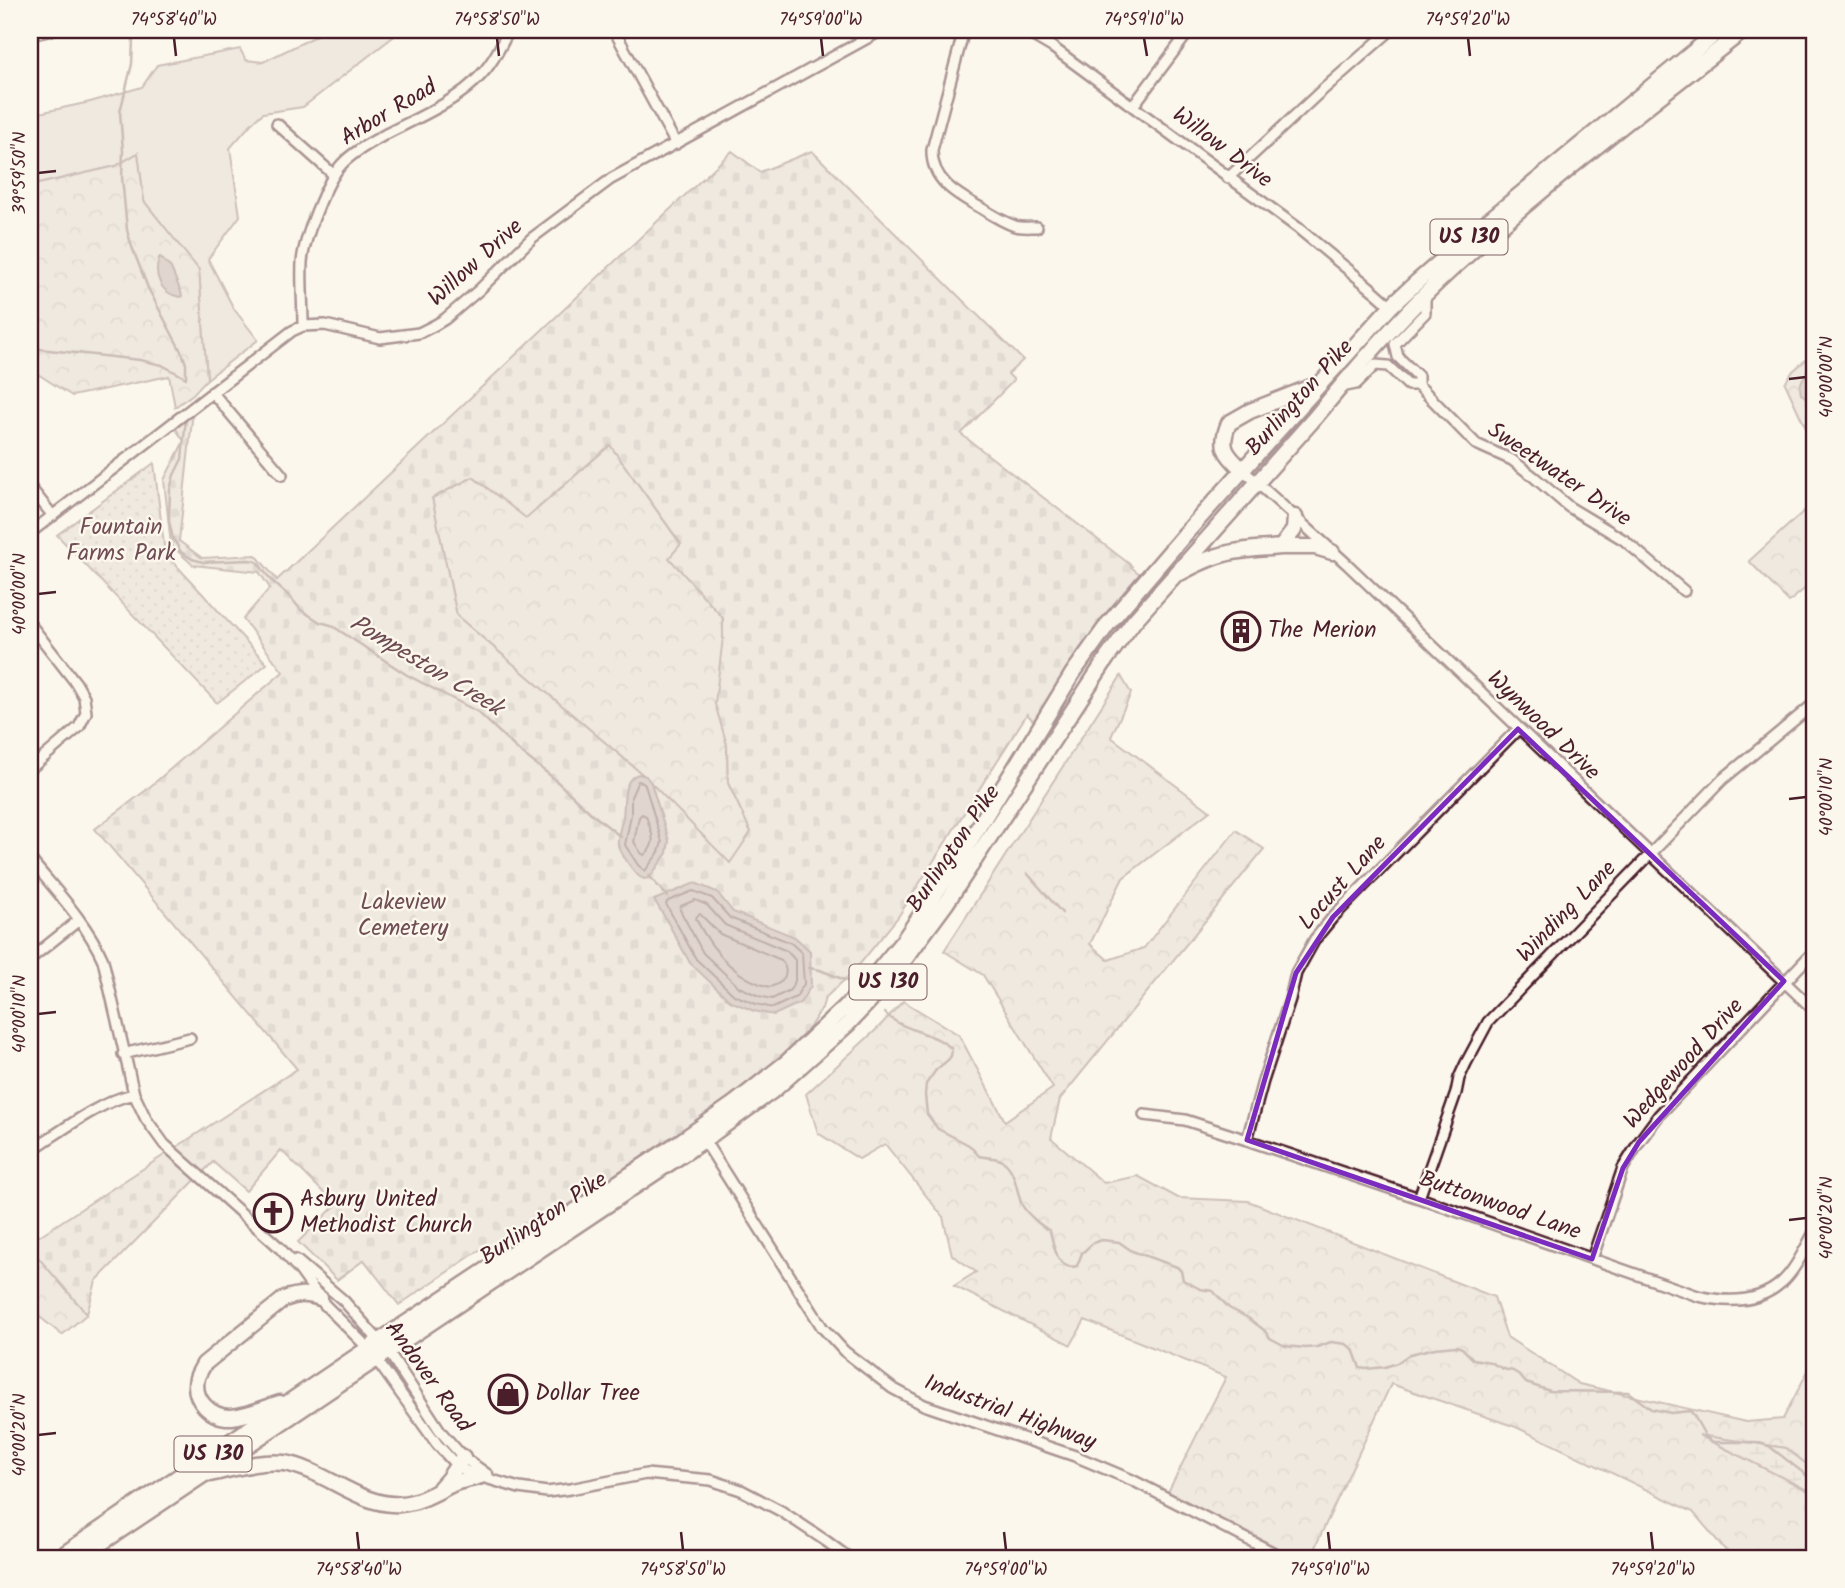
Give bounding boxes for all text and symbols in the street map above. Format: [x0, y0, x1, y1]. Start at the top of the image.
text: 74°58'40"W [131, 6, 217, 35]
text: 74°58'50"W [454, 6, 540, 35]
text: 74°59'00"W [779, 6, 863, 35]
text: 74°59'10"W [1104, 6, 1184, 35]
text: 74°59'20"W [1426, 6, 1510, 35]
street label: Arbor Road [334, 70, 445, 156]
street label: Willow Drive [1164, 98, 1280, 198]
text: 39°59'50"N [6, 131, 35, 215]
street label: Willow Drive [420, 210, 532, 316]
road number: US 130 [1430, 219, 1508, 254]
street label: Burlington Pike [1237, 331, 1363, 465]
text: 40°00'00"N [1813, 336, 1842, 418]
street label: Sweetwater Drive [1479, 413, 1639, 537]
park label: Fountain Farms Park [66, 510, 176, 572]
text: 40°00'00"N [6, 553, 35, 635]
water label: Pompeston Creek [342, 605, 514, 729]
building icon: The Merion [1220, 610, 1262, 652]
place label: The Merion [1268, 613, 1376, 649]
street label: Wynwood Drive [1478, 662, 1608, 790]
text: 40°00'10"N [1813, 758, 1842, 836]
street label: Burlington Pike [898, 778, 1010, 920]
street label: Locust Lane [1290, 827, 1396, 939]
street label: Winding Lane [1509, 852, 1625, 972]
park label: Lakeview Cemetery [358, 885, 448, 947]
road number: US 130 [850, 964, 926, 1000]
text: 40°00'10"N [6, 975, 35, 1053]
street label: Wedgewood Drive [1615, 990, 1753, 1138]
street label: Buttonwood Lane [1414, 1161, 1586, 1251]
street label: Burlington Pike [473, 1163, 615, 1275]
text: 40°00'20"N [1813, 1176, 1842, 1260]
place label: Asbury United Methodist Church [300, 1182, 472, 1244]
church icon: Asbury United Methodist Church [252, 1192, 294, 1234]
street label: Andover Road [375, 1313, 481, 1441]
street label: Industrial Highway [919, 1365, 1101, 1461]
shop icon: Dollar Tree [487, 1373, 529, 1415]
place label: Dollar Tree [535, 1376, 640, 1412]
text: 40°00'20"N [6, 1393, 35, 1477]
road number: US 130 [174, 1436, 252, 1472]
text: 74°58'40"W [316, 1556, 402, 1585]
text: 74°58'50"W [640, 1556, 726, 1585]
text: 74°59'00"W [964, 1556, 1048, 1585]
text: 74°59'10"W [1290, 1556, 1370, 1585]
text: 74°59'20"W [1611, 1556, 1695, 1585]

